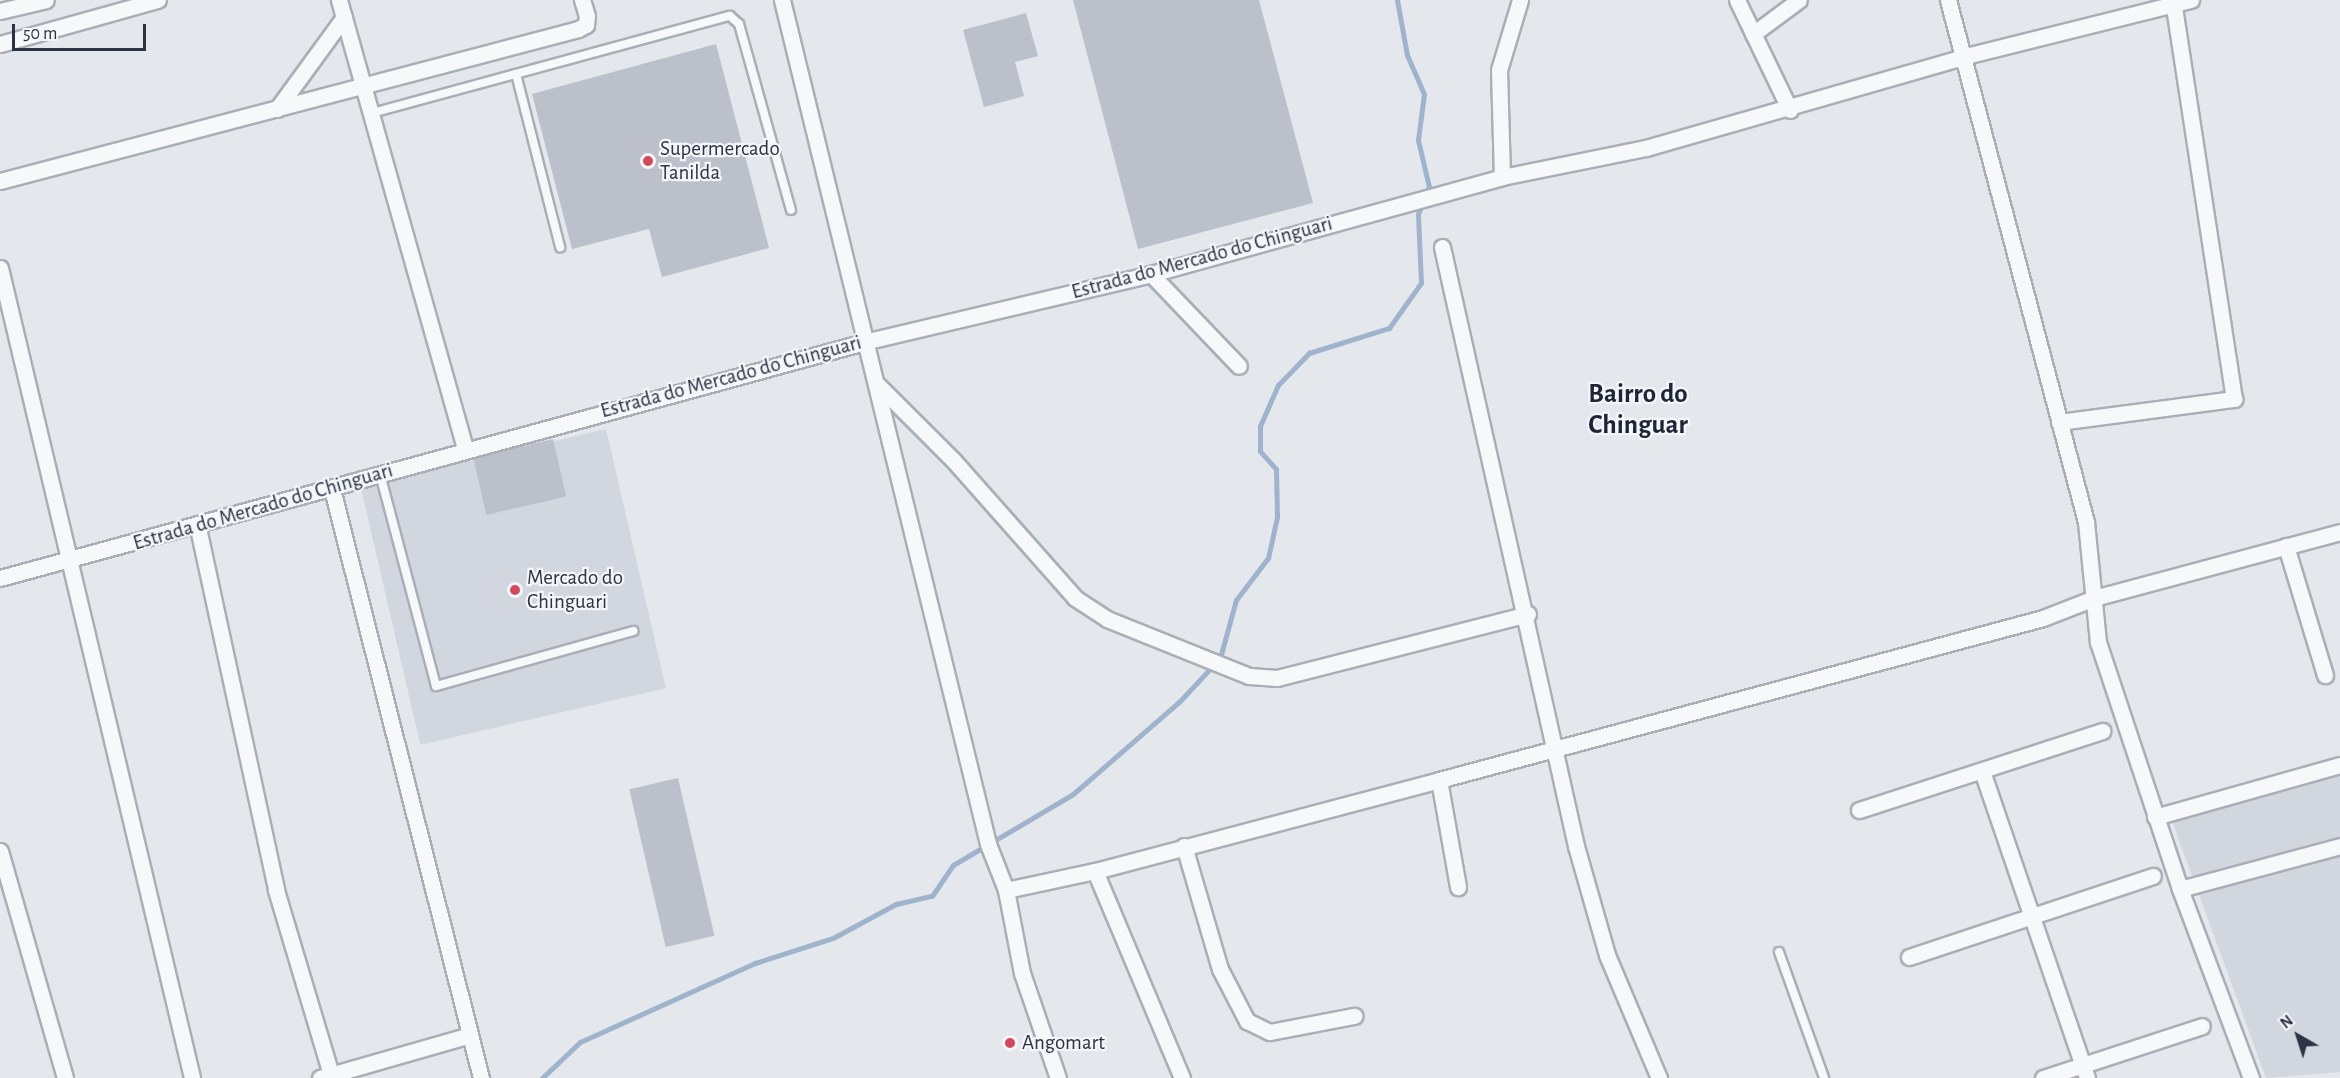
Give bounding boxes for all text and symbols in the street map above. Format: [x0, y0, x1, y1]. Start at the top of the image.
scale bar [15, 12, 148, 50]
text: 50 m [23, 25, 57, 43]
place label: Supermercado Tanilda [660, 136, 780, 186]
marker: Supermercado Tanilda [641, 154, 655, 168]
street label: Estrada do Mercado do Chinguari [1069, 211, 1335, 305]
street label: Estrada do Mercado do Chinguari [598, 330, 864, 424]
district label: Bairro do Chinguar [1588, 377, 1688, 440]
street label: Estrada do Mercado do Chinguari [130, 458, 396, 556]
place label: Mercado do Chinguari [527, 565, 623, 615]
marker: Mercado do Chinguari [508, 583, 522, 597]
north arrow [2268, 1006, 2328, 1066]
text: N [2277, 1012, 2296, 1032]
place label: Angomart [1022, 1030, 1105, 1056]
marker: Angomart [1003, 1036, 1017, 1050]

